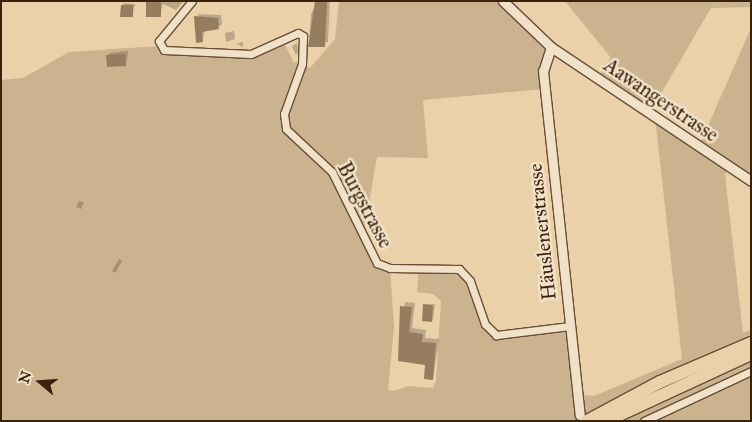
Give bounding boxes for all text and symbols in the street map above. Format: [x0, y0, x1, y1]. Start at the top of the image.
street label: Aawangerstrasse [599, 53, 723, 147]
street label: Burgstrasse [332, 158, 398, 252]
street label: Häuslenerstrasse [523, 162, 561, 302]
north arrow [15, 357, 65, 407]
text: N [15, 369, 35, 385]

